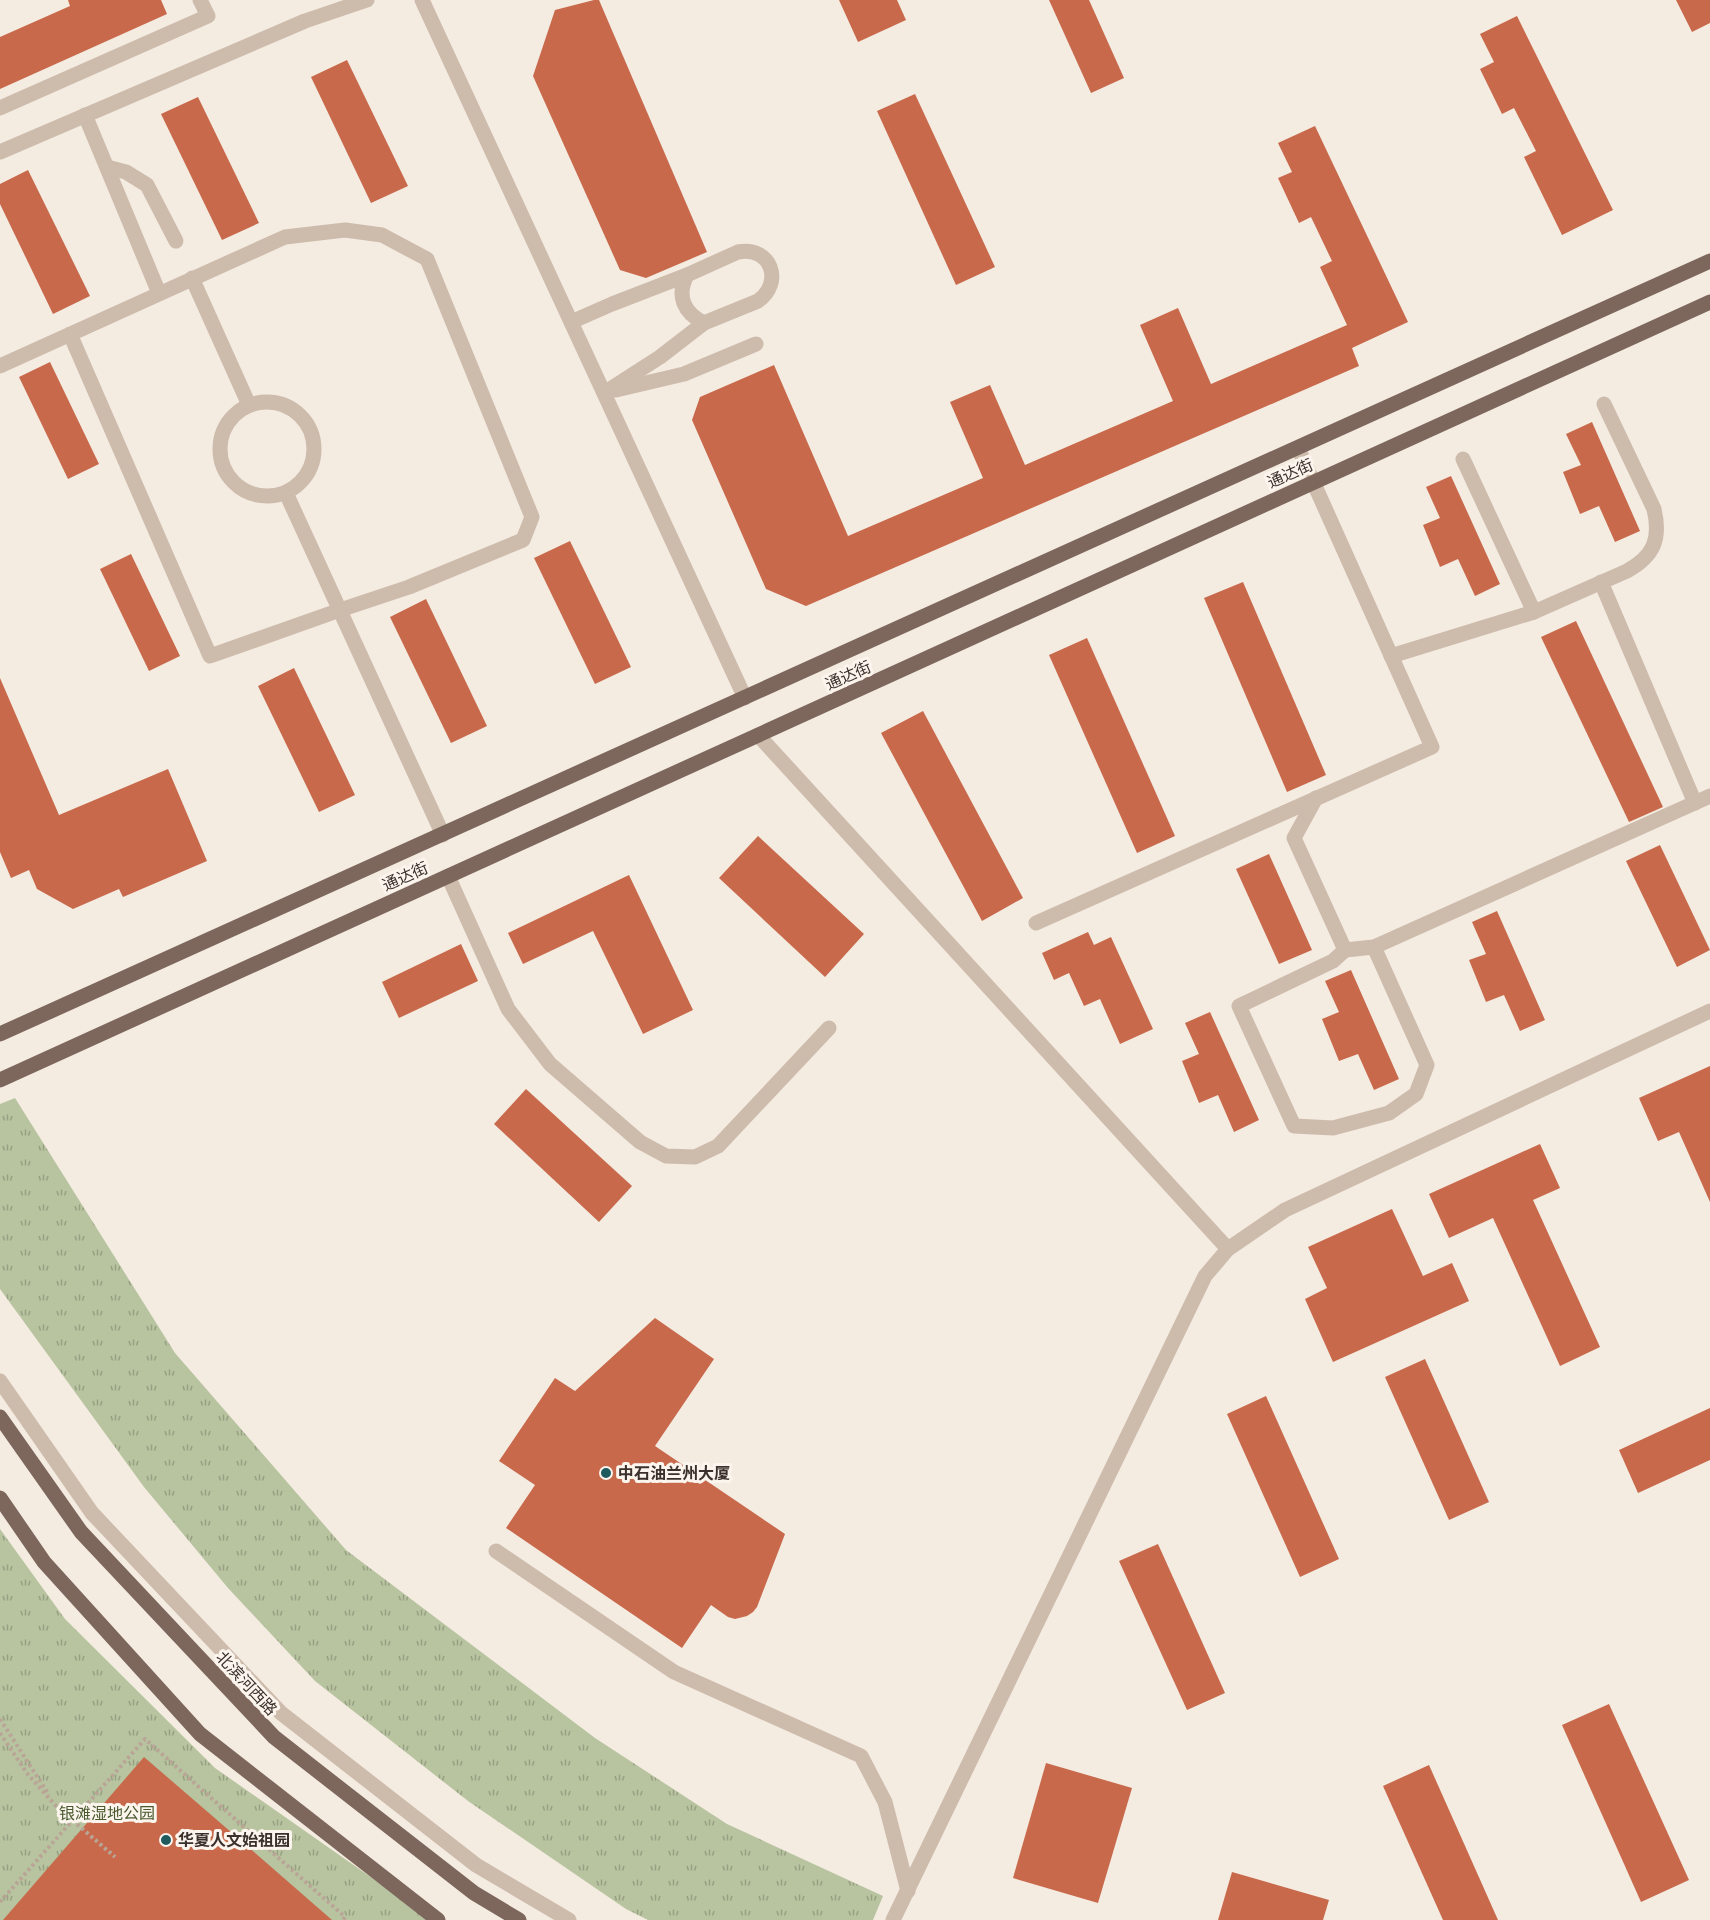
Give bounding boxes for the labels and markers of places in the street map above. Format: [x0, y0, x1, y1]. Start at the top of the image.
place label: 中石油兰州大厦 [618, 1464, 730, 1482]
marker: 中石油兰州大厦 [599, 1466, 613, 1480]
place label: 华夏人文始祖园 [178, 1831, 290, 1849]
marker: 华夏人文始祖园 [159, 1833, 173, 1847]

